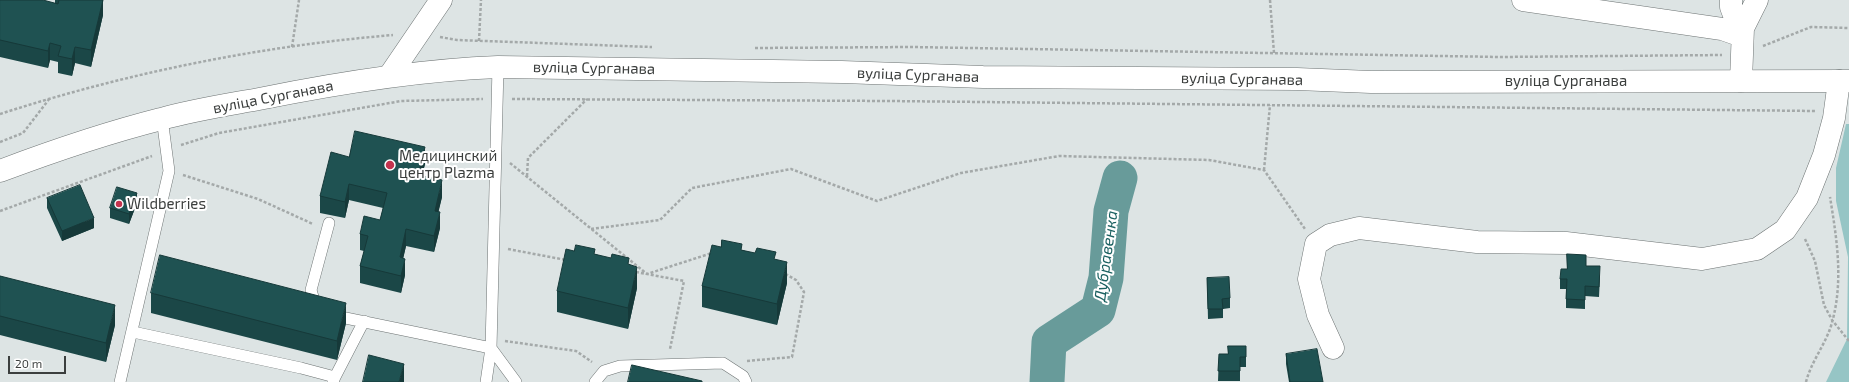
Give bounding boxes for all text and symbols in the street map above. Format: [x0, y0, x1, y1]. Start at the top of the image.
street label: вуліца Сурганава [533, 58, 655, 78]
street label: вуліца Сурганава [857, 64, 979, 86]
street label: вуліца Сурганава [1181, 69, 1303, 89]
street label: вуліца Сурганава [1505, 72, 1627, 90]
street label: вуліца Сурганава [211, 76, 335, 118]
place label: Медицинский центр Plazma [399, 147, 497, 182]
marker: Медицинский центр Plazma [384, 159, 396, 171]
place label: Wildberries [127, 195, 206, 213]
marker: Wildberries [114, 199, 124, 209]
water label: Дубравенка [1090, 209, 1122, 303]
scale bar [10, 348, 68, 374]
text: 20 m [15, 356, 42, 370]

